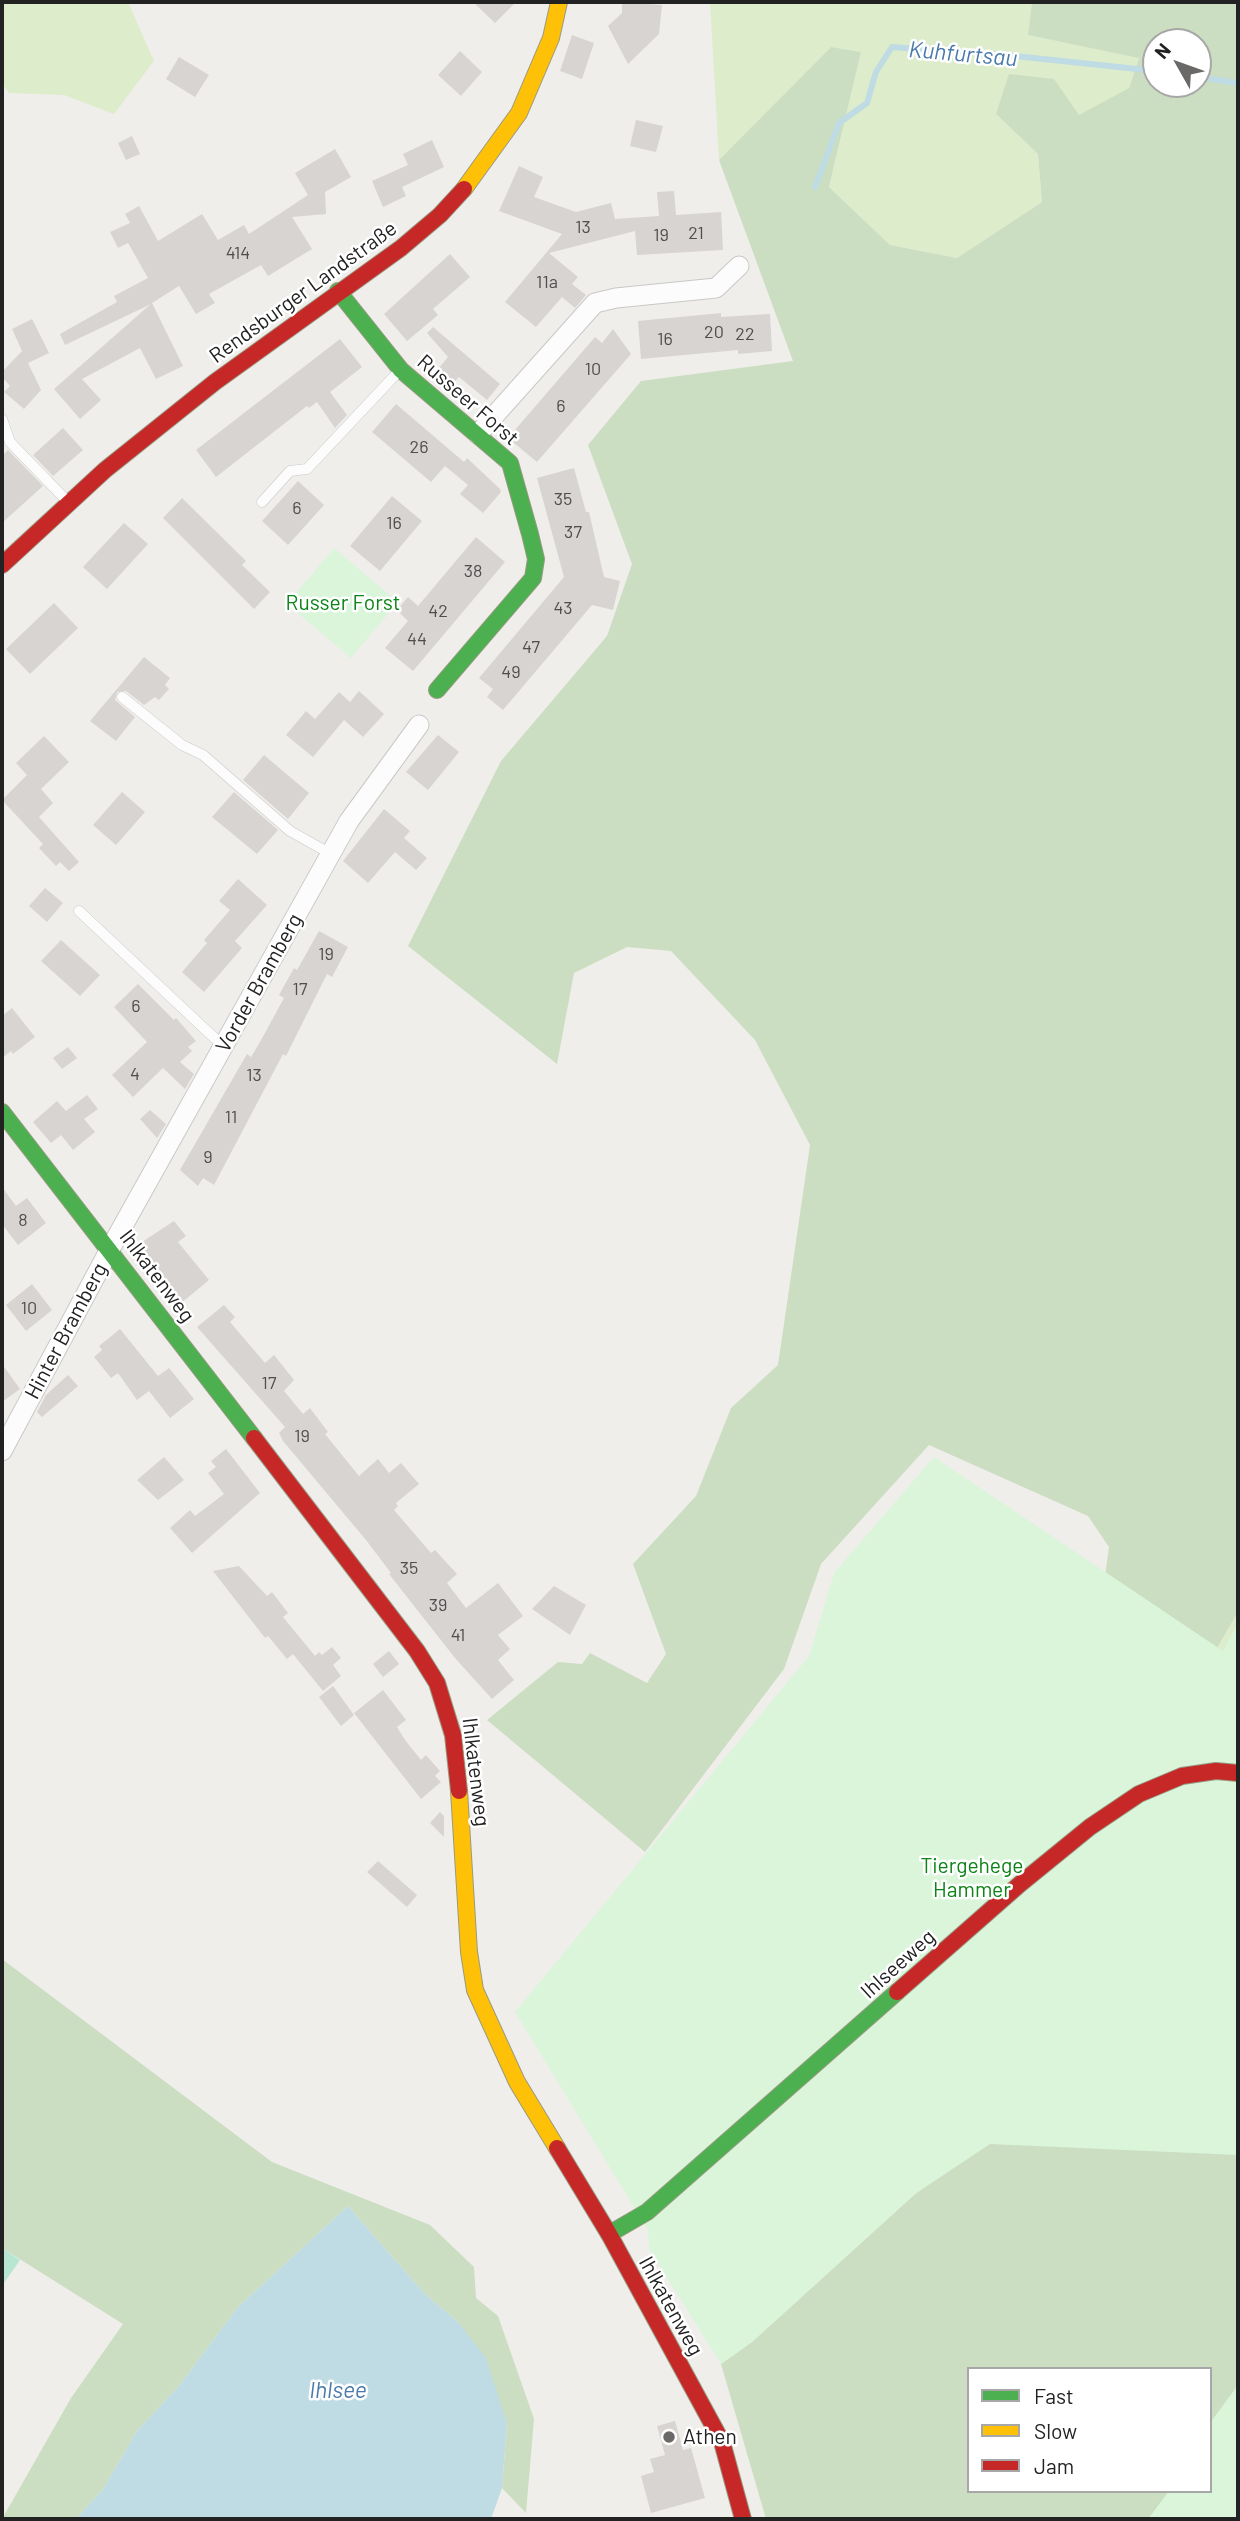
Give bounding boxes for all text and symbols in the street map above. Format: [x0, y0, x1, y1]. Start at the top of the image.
north arrow [1142, 28, 1212, 98]
water label: Kuhfurtsau [908, 36, 1018, 72]
text: N [1149, 38, 1175, 63]
street label: Rendsburger Landstraße [204, 216, 402, 368]
house number: 13 [575, 216, 591, 238]
house number: 21 [688, 222, 704, 244]
house number: 19 [653, 224, 669, 246]
house number: 414 [226, 242, 250, 264]
house number: 11a [536, 271, 558, 293]
house number: 20 [704, 321, 724, 343]
house number: 22 [735, 323, 755, 345]
house number: 16 [657, 328, 673, 350]
street label: Russeer Forst [412, 349, 524, 451]
house number: 10 [585, 358, 601, 380]
house number: 6 [556, 395, 566, 417]
house number: 26 [410, 436, 428, 458]
house number: 35 [554, 488, 572, 510]
house number: 6 [292, 497, 302, 519]
house number: 16 [386, 512, 402, 534]
house number: 37 [564, 521, 582, 543]
house number: 38 [464, 560, 482, 582]
park label: Russer Forst [286, 590, 400, 616]
house number: 43 [553, 597, 573, 619]
house number: 42 [428, 600, 448, 622]
house number: 44 [407, 628, 427, 650]
house number: 47 [522, 636, 540, 658]
house number: 49 [501, 661, 521, 683]
street label: Vorder Bramberg [210, 909, 308, 1057]
house number: 19 [318, 943, 334, 965]
house number: 17 [293, 978, 307, 1000]
house number: 6 [131, 995, 141, 1017]
house number: 4 [130, 1063, 140, 1085]
house number: 13 [246, 1064, 262, 1086]
house number: 11 [225, 1106, 237, 1128]
house number: 9 [203, 1146, 213, 1168]
house number: 8 [18, 1209, 28, 1231]
street label: Ihlkatenweg [114, 1225, 200, 1327]
street label: Hinter Bramberg [19, 1259, 113, 1403]
house number: 10 [21, 1297, 37, 1319]
house number: 17 [262, 1372, 276, 1394]
house number: 19 [294, 1425, 310, 1447]
house number: 35 [400, 1557, 418, 1579]
house number: 39 [429, 1594, 447, 1616]
house number: 41 [451, 1624, 465, 1646]
street label: Ihlkatenweg [457, 1716, 495, 1828]
park label: Tiergehege Hammer [921, 1853, 1023, 1903]
street label: Ihlseeweg [856, 1924, 940, 2004]
street label: Ihlkatenweg [633, 2252, 709, 2360]
legend [967, 2367, 1212, 2493]
water label: Ihlsee [309, 2376, 367, 2404]
text: Fast [1034, 2383, 1074, 2408]
text: Slow [1034, 2418, 1077, 2443]
place label: Athen [683, 2424, 737, 2450]
marker: Athen [661, 2429, 677, 2445]
text: Jam [1034, 2453, 1074, 2478]

